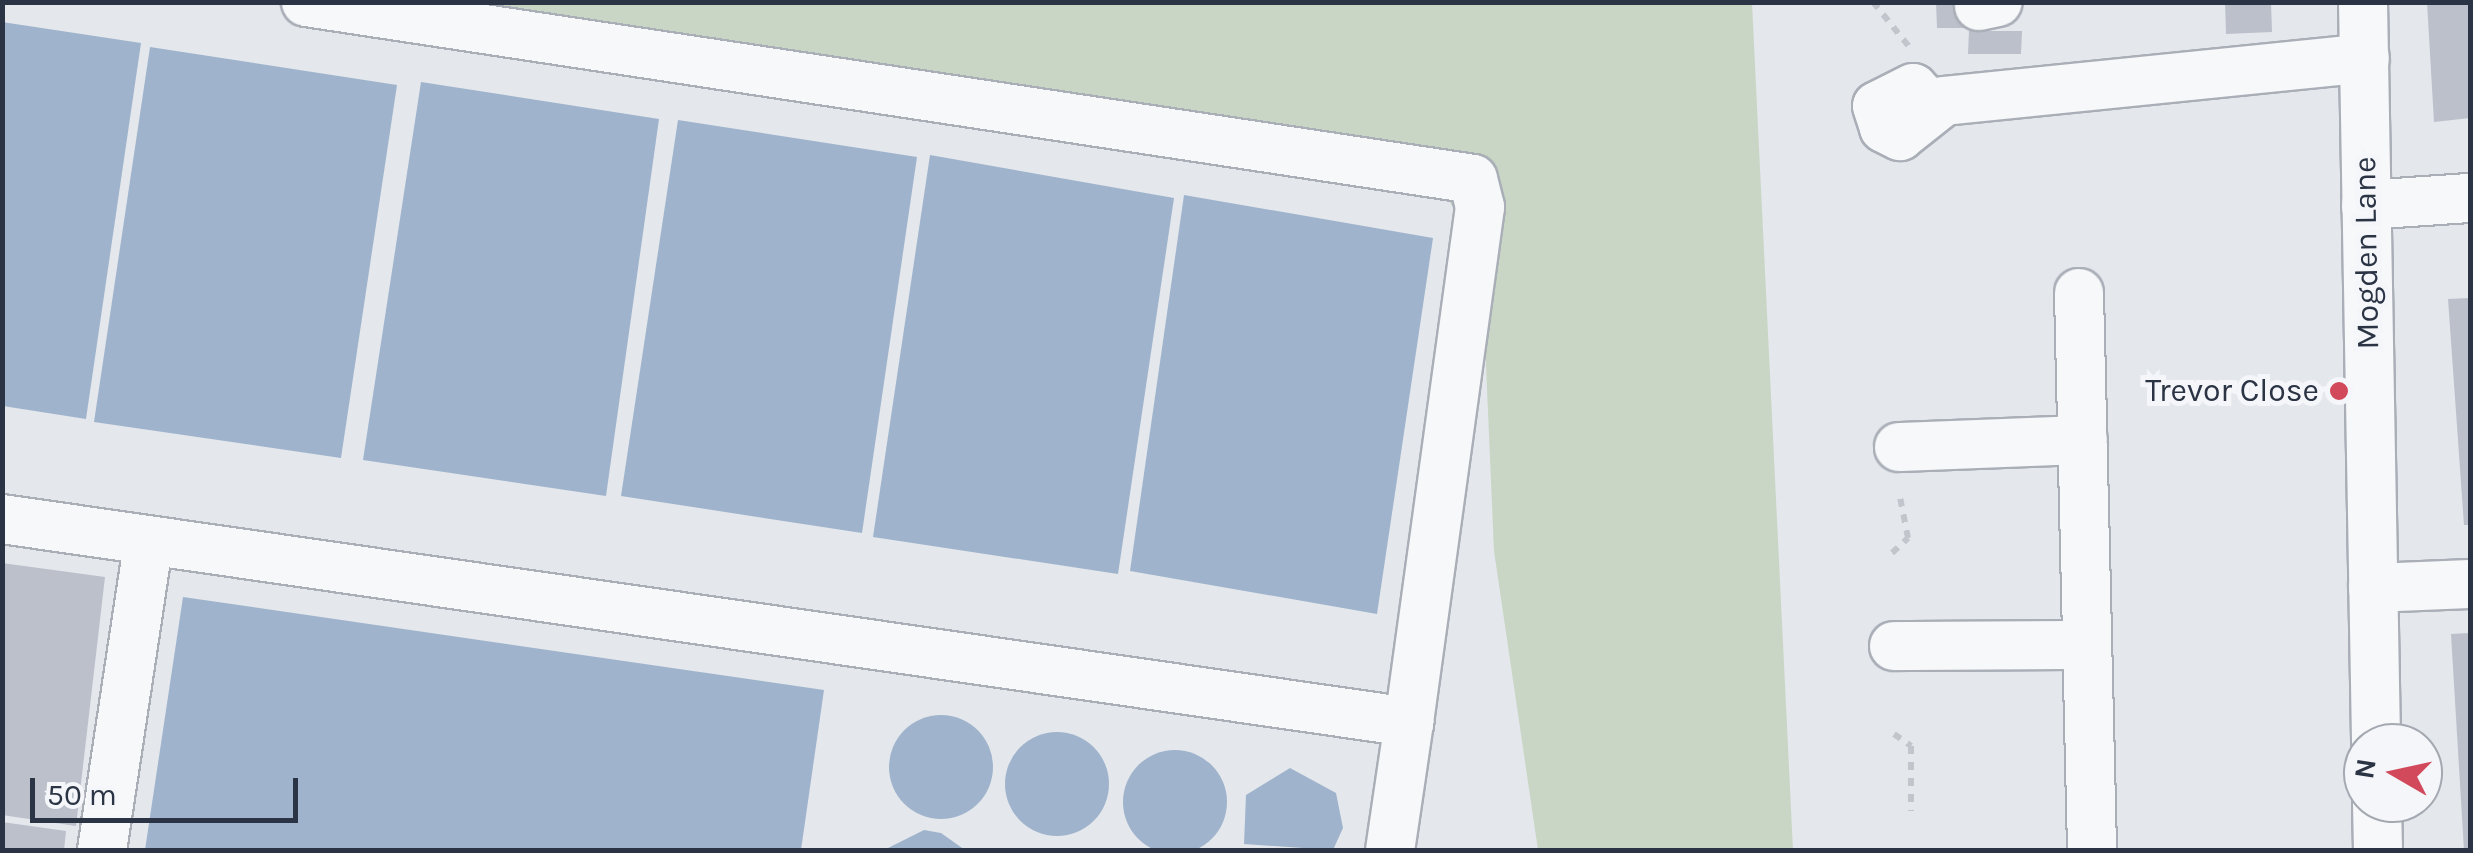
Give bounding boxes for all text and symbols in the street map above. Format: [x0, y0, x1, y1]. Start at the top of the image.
street label: Mogden Lane [2346, 156, 2388, 350]
place label: Trevor Close [2145, 372, 2319, 410]
marker: Trevor Close [2328, 380, 2350, 402]
north arrow [2343, 723, 2443, 823]
text: N [2347, 756, 2383, 781]
scale bar [35, 758, 302, 820]
text: 50 m [47, 777, 117, 813]

